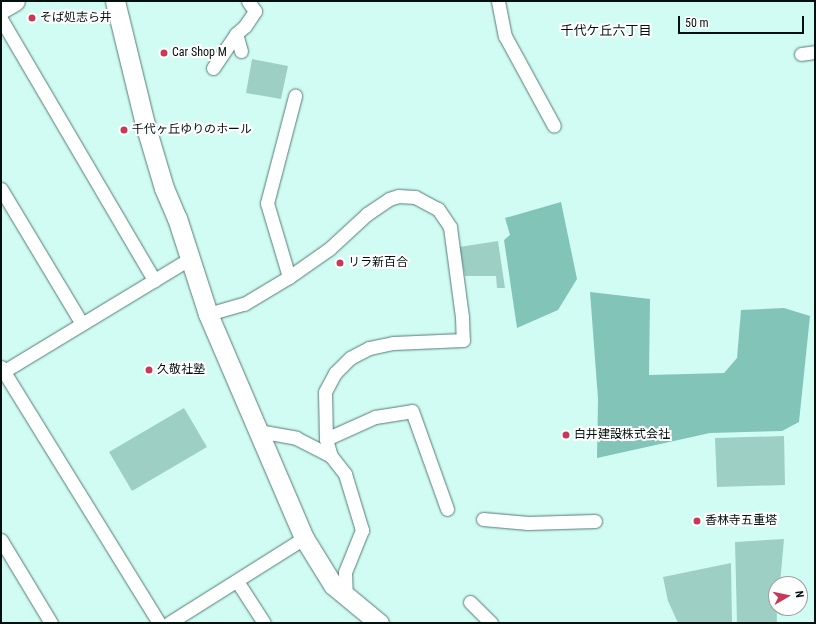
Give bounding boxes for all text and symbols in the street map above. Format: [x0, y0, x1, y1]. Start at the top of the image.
scale bar [680, 8, 806, 34]
place label: そば処志ら井 [40, 11, 112, 25]
marker: そば処志ら井 [27, 13, 37, 23]
text: 50 m [685, 16, 709, 30]
district label: 千代ケ丘六丁目 [561, 23, 651, 39]
place label: Car Shop M [172, 46, 227, 60]
marker: Car Shop M [159, 48, 169, 58]
place label: 千代ヶ丘ゆりのホール [132, 123, 252, 137]
marker: 千代ヶ丘ゆりのホール [119, 125, 129, 135]
place label: リラ新百合 [348, 256, 408, 270]
marker: リラ新百合 [335, 258, 345, 268]
place label: 久敬社塾 [157, 363, 205, 377]
marker: 久敬社塾 [144, 365, 154, 375]
place label: 白井建設株式会社 [574, 428, 670, 442]
marker: 白井建設株式会社 [561, 430, 571, 440]
place label: 香林寺五重塔 [705, 514, 777, 528]
marker: 香林寺五重塔 [692, 516, 702, 526]
north arrow [768, 576, 808, 616]
text: N [792, 590, 806, 599]

